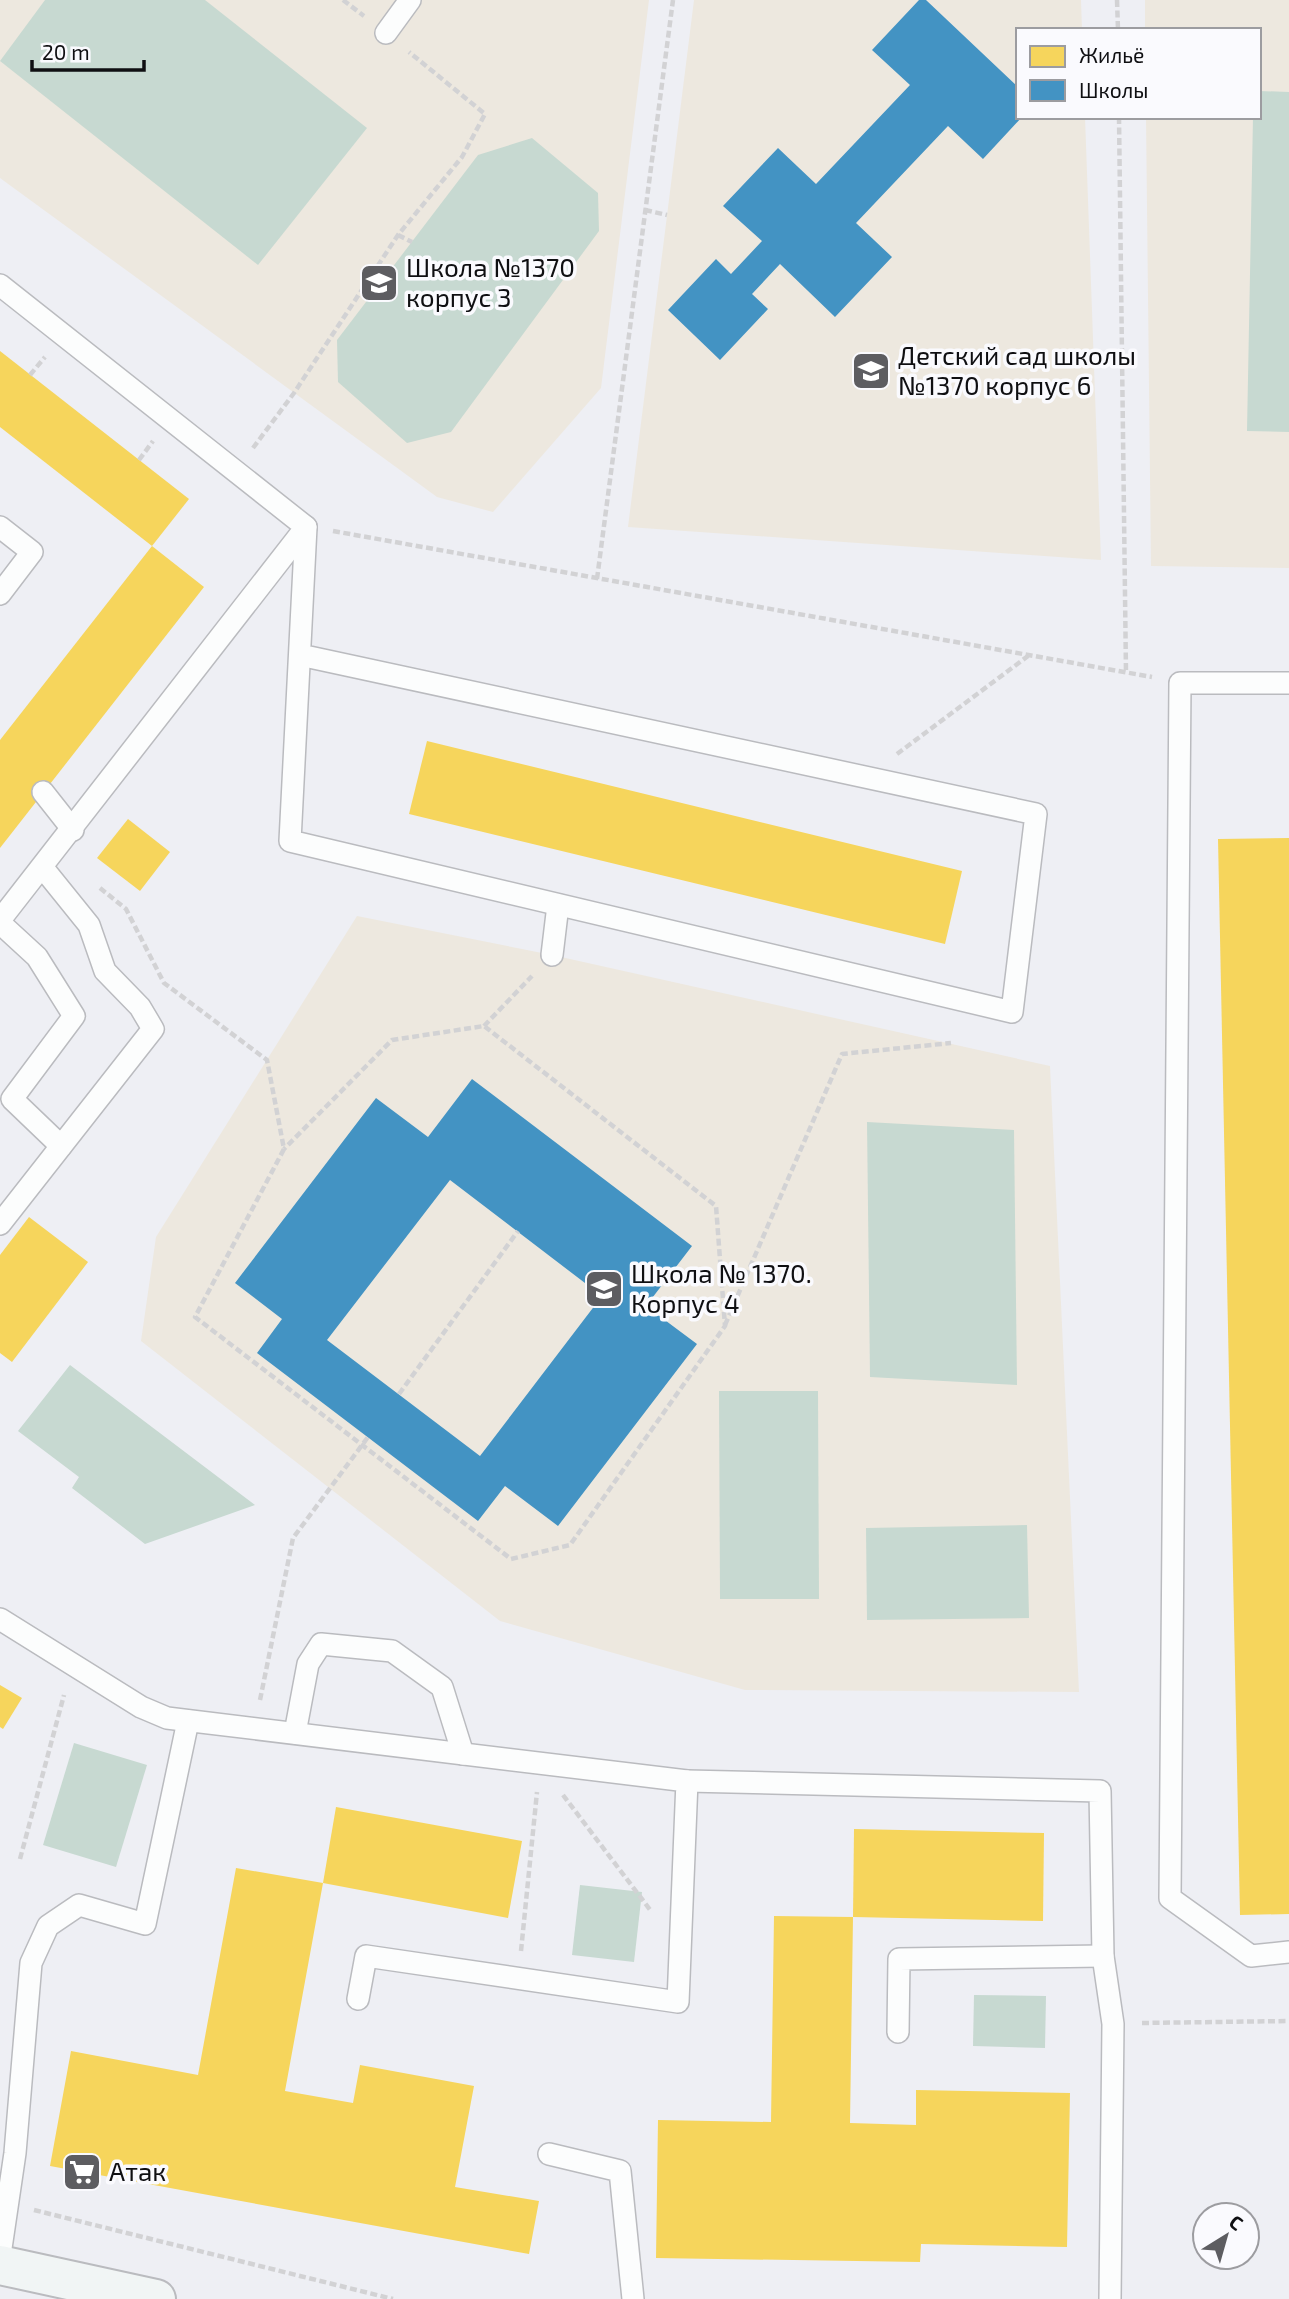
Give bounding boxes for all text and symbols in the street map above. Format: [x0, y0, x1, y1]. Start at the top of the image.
scale bar [32, 28, 144, 72]
legend [1016, 28, 1261, 119]
text: 20 m [42, 39, 90, 64]
text: Жильё [1079, 42, 1144, 67]
text: Школы [1079, 77, 1148, 102]
place label: Школа №1370 корпус 3 [406, 251, 575, 313]
school or university icon: Школа №1370 корпус 3 [358, 262, 400, 304]
place label: Детский сад школы №1370 корпус 6 [898, 339, 1136, 401]
school or university icon: Детский сад школы №1370 корпус 6 [850, 350, 892, 392]
place label: Школа № 1370. Корпус 4 [631, 1257, 812, 1319]
school or university icon: Школа № 1370. Корпус 4 [583, 1268, 625, 1310]
supermarket icon: Атак [61, 2151, 103, 2193]
place label: Атак [109, 2155, 166, 2186]
north arrow [1191, 2201, 1261, 2271]
text: С [1225, 2209, 1248, 2235]

